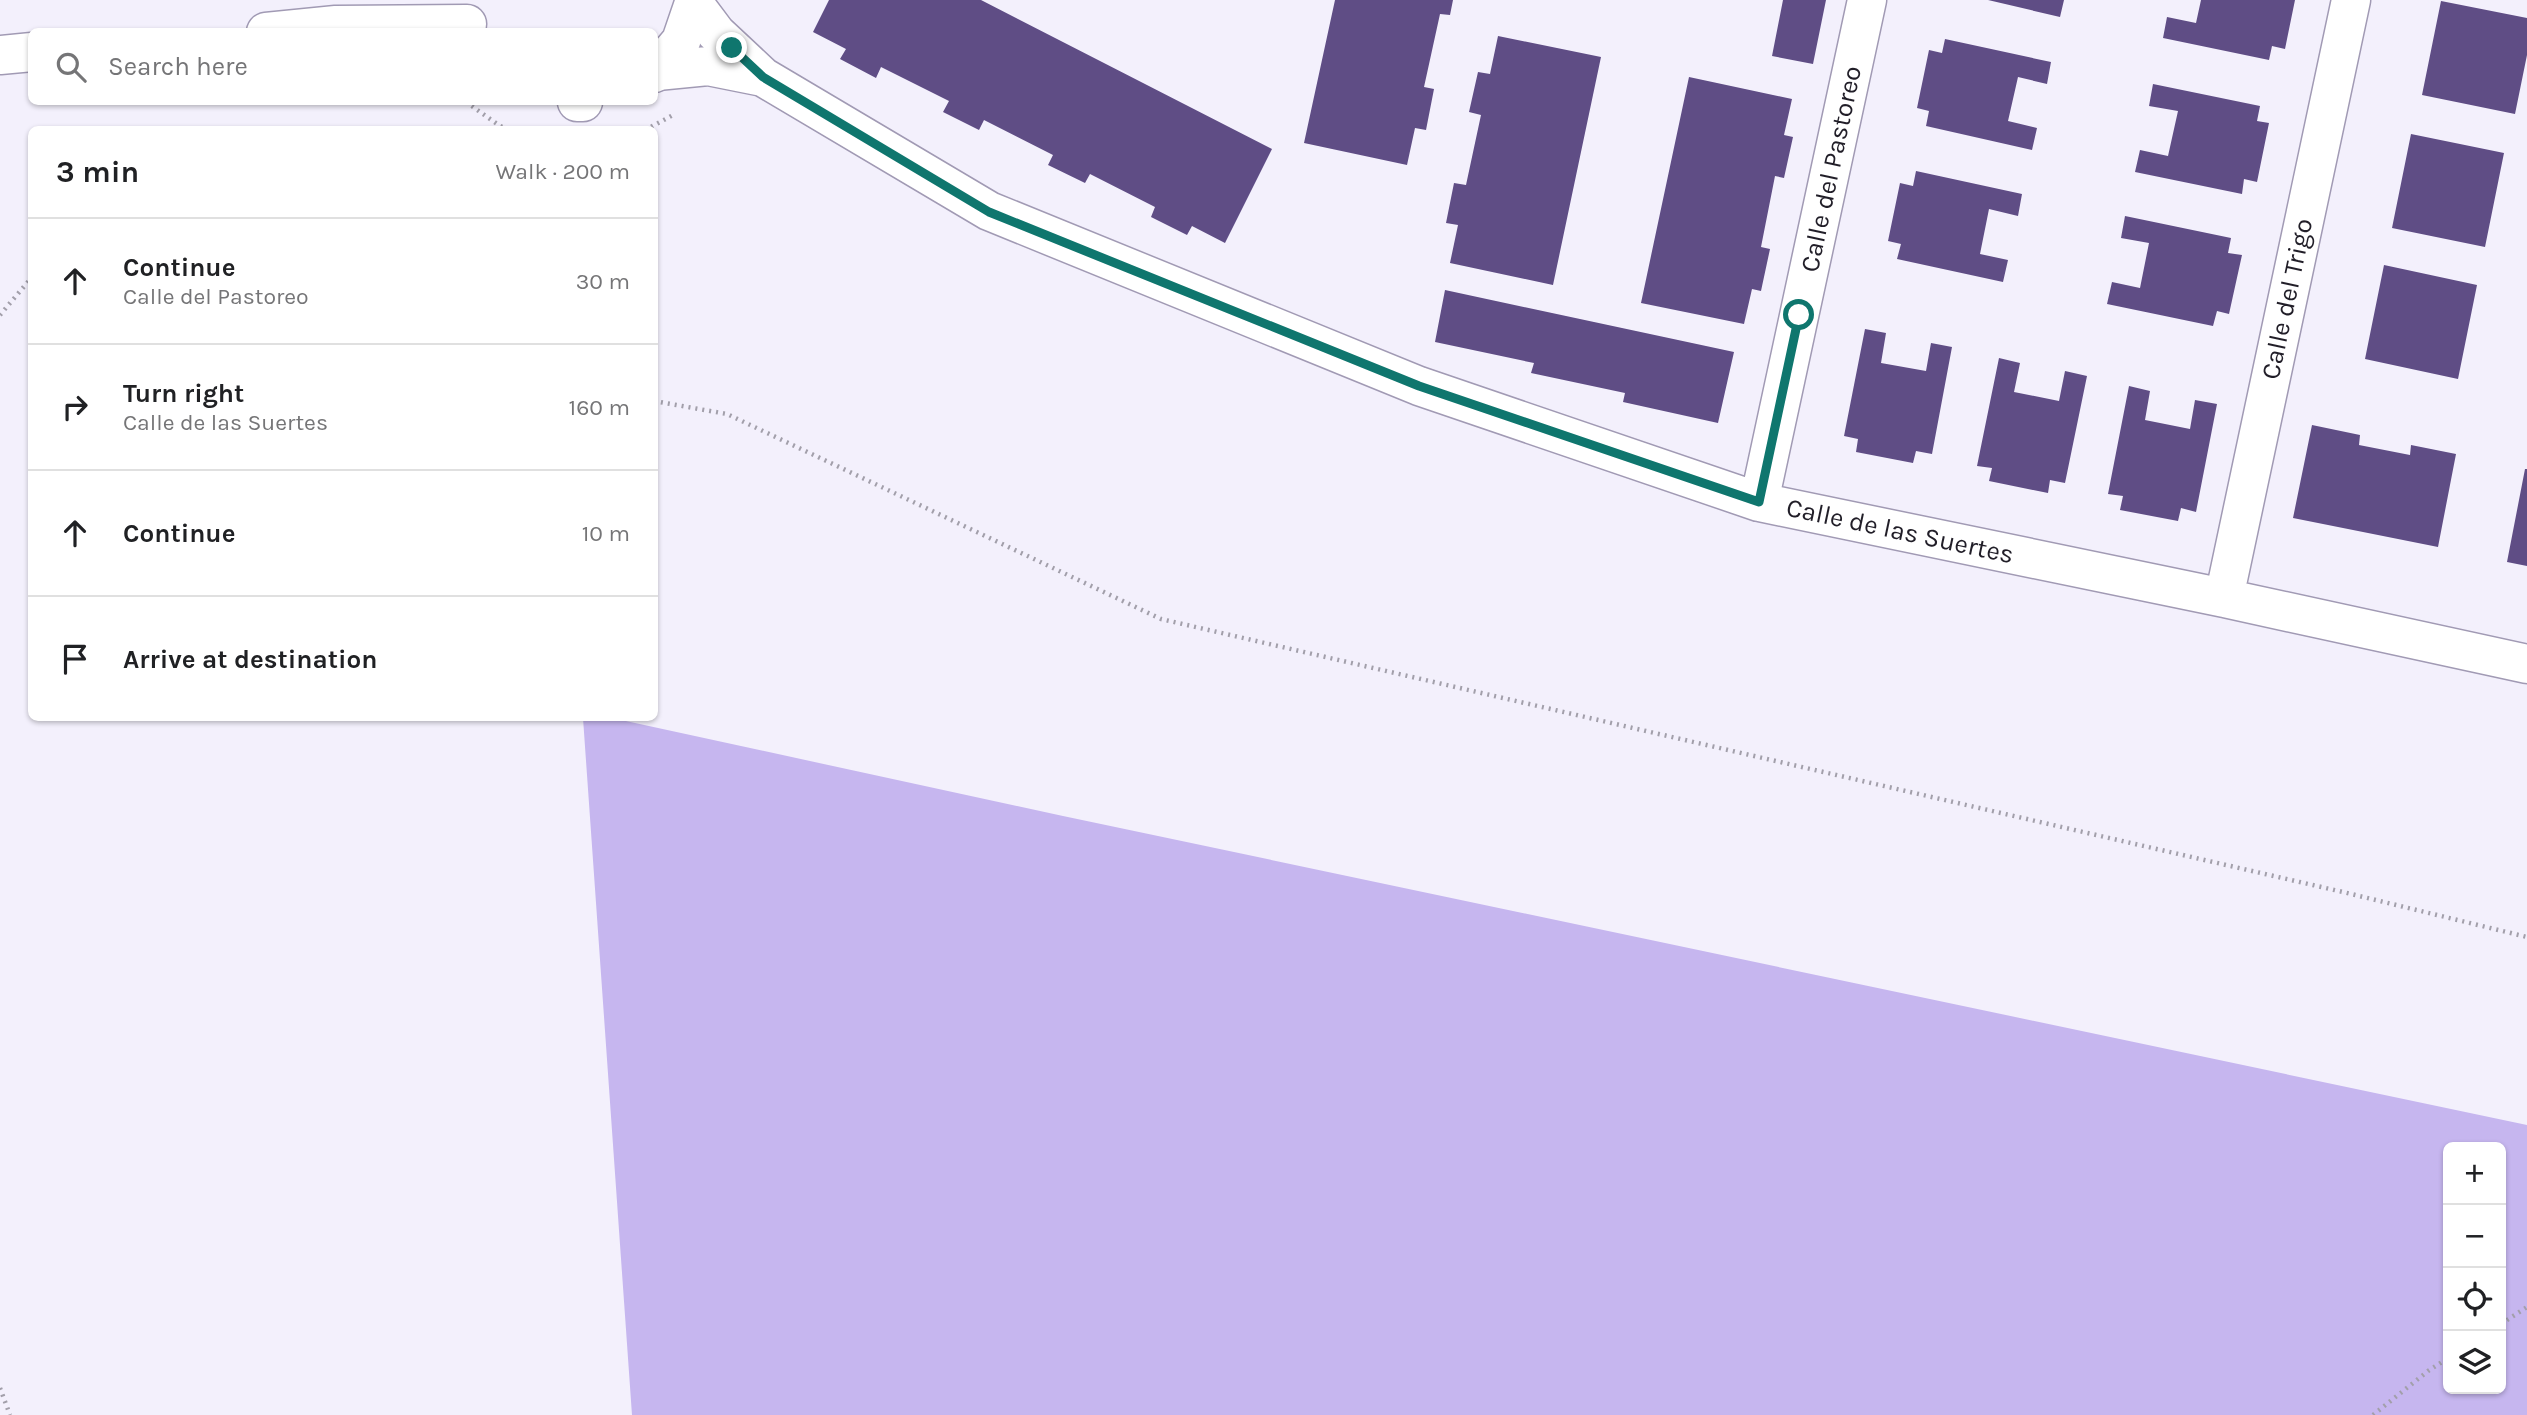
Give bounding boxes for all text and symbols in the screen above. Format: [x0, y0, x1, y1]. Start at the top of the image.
search box [28, 28, 658, 105]
route end [716, 32, 747, 63]
icon: search [52, 48, 90, 86]
text: Search here [108, 51, 248, 82]
street label: Calle del Pastoreo [1794, 63, 1868, 275]
text: 3 min [56, 154, 139, 190]
text: Walk · 200 m [495, 158, 630, 185]
street label: Calle del Trigo [2255, 216, 2319, 382]
text: Continue [123, 252, 235, 283]
icon: ahead [56, 262, 94, 300]
text: 30 m [576, 268, 630, 295]
text: Calle del Pastoreo [123, 283, 309, 310]
route start [1783, 299, 1814, 330]
text: Turn right [123, 378, 244, 409]
icon: right [56, 388, 94, 426]
text: 160 m [569, 394, 630, 421]
text: Calle de las Suertes [123, 409, 328, 436]
street label: Calle de las Suertes [1783, 492, 2017, 570]
icon: ahead [56, 514, 94, 552]
text: Continue [123, 518, 235, 549]
text: 10 m [582, 520, 630, 547]
icon: arrive [56, 640, 94, 678]
text: Arrive at destination [123, 644, 377, 675]
map controls [2443, 1142, 2506, 1394]
button: + [2443, 1142, 2506, 1205]
button: − [2443, 1205, 2506, 1268]
button: locate [2443, 1268, 2506, 1331]
button: layers [2443, 1331, 2506, 1394]

